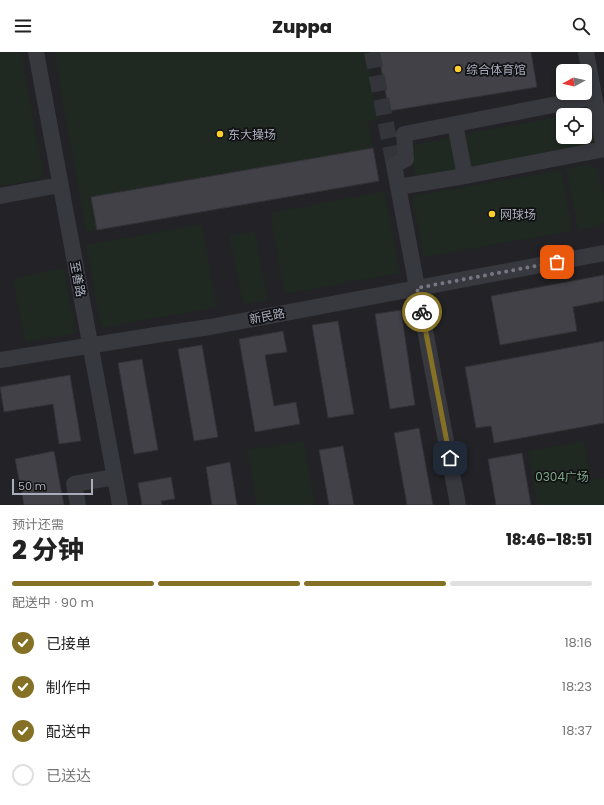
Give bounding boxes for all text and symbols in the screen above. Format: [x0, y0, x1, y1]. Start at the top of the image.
text: Zuppa [272, 14, 332, 39]
icon: menu [12, 15, 34, 37]
icon: search [570, 15, 592, 37]
place label: 综合体育馆 [466, 61, 526, 78]
marker: 综合体育馆 [453, 64, 463, 74]
north arrow [556, 64, 592, 100]
map controls [556, 64, 592, 144]
button: locate [556, 108, 592, 144]
place label: 东大操场 [228, 126, 276, 143]
marker: 东大操场 [215, 129, 225, 139]
place label: 网球场 [500, 206, 536, 223]
marker: 网球场 [487, 209, 497, 219]
pin [540, 245, 574, 279]
icon: bag [546, 251, 568, 273]
street label: 至善路 [66, 260, 90, 298]
courier [402, 292, 442, 332]
icon: bike [411, 301, 433, 323]
street label: 新民路 [248, 304, 286, 328]
pin [433, 441, 467, 475]
icon: home [439, 447, 461, 469]
park label: 0304广场 [535, 468, 589, 485]
scale bar [12, 477, 93, 496]
text: 50 m [18, 478, 46, 494]
text: 预计还需 [12, 515, 64, 534]
text: 18:46–18:51 [506, 529, 592, 550]
text: 2 分钟 [12, 532, 84, 568]
text: 配送中 · 90 m [12, 593, 94, 612]
icon: check [12, 632, 34, 654]
text: 已接单 [46, 633, 91, 654]
text: 18:16 [564, 633, 592, 652]
icon: check [12, 676, 34, 698]
text: 制作中 [46, 677, 91, 698]
text: 18:23 [562, 677, 592, 696]
icon: check [12, 720, 34, 742]
text: 配送中 [46, 721, 91, 742]
text: 18:37 [562, 721, 592, 740]
text: 已送达 [46, 765, 91, 786]

